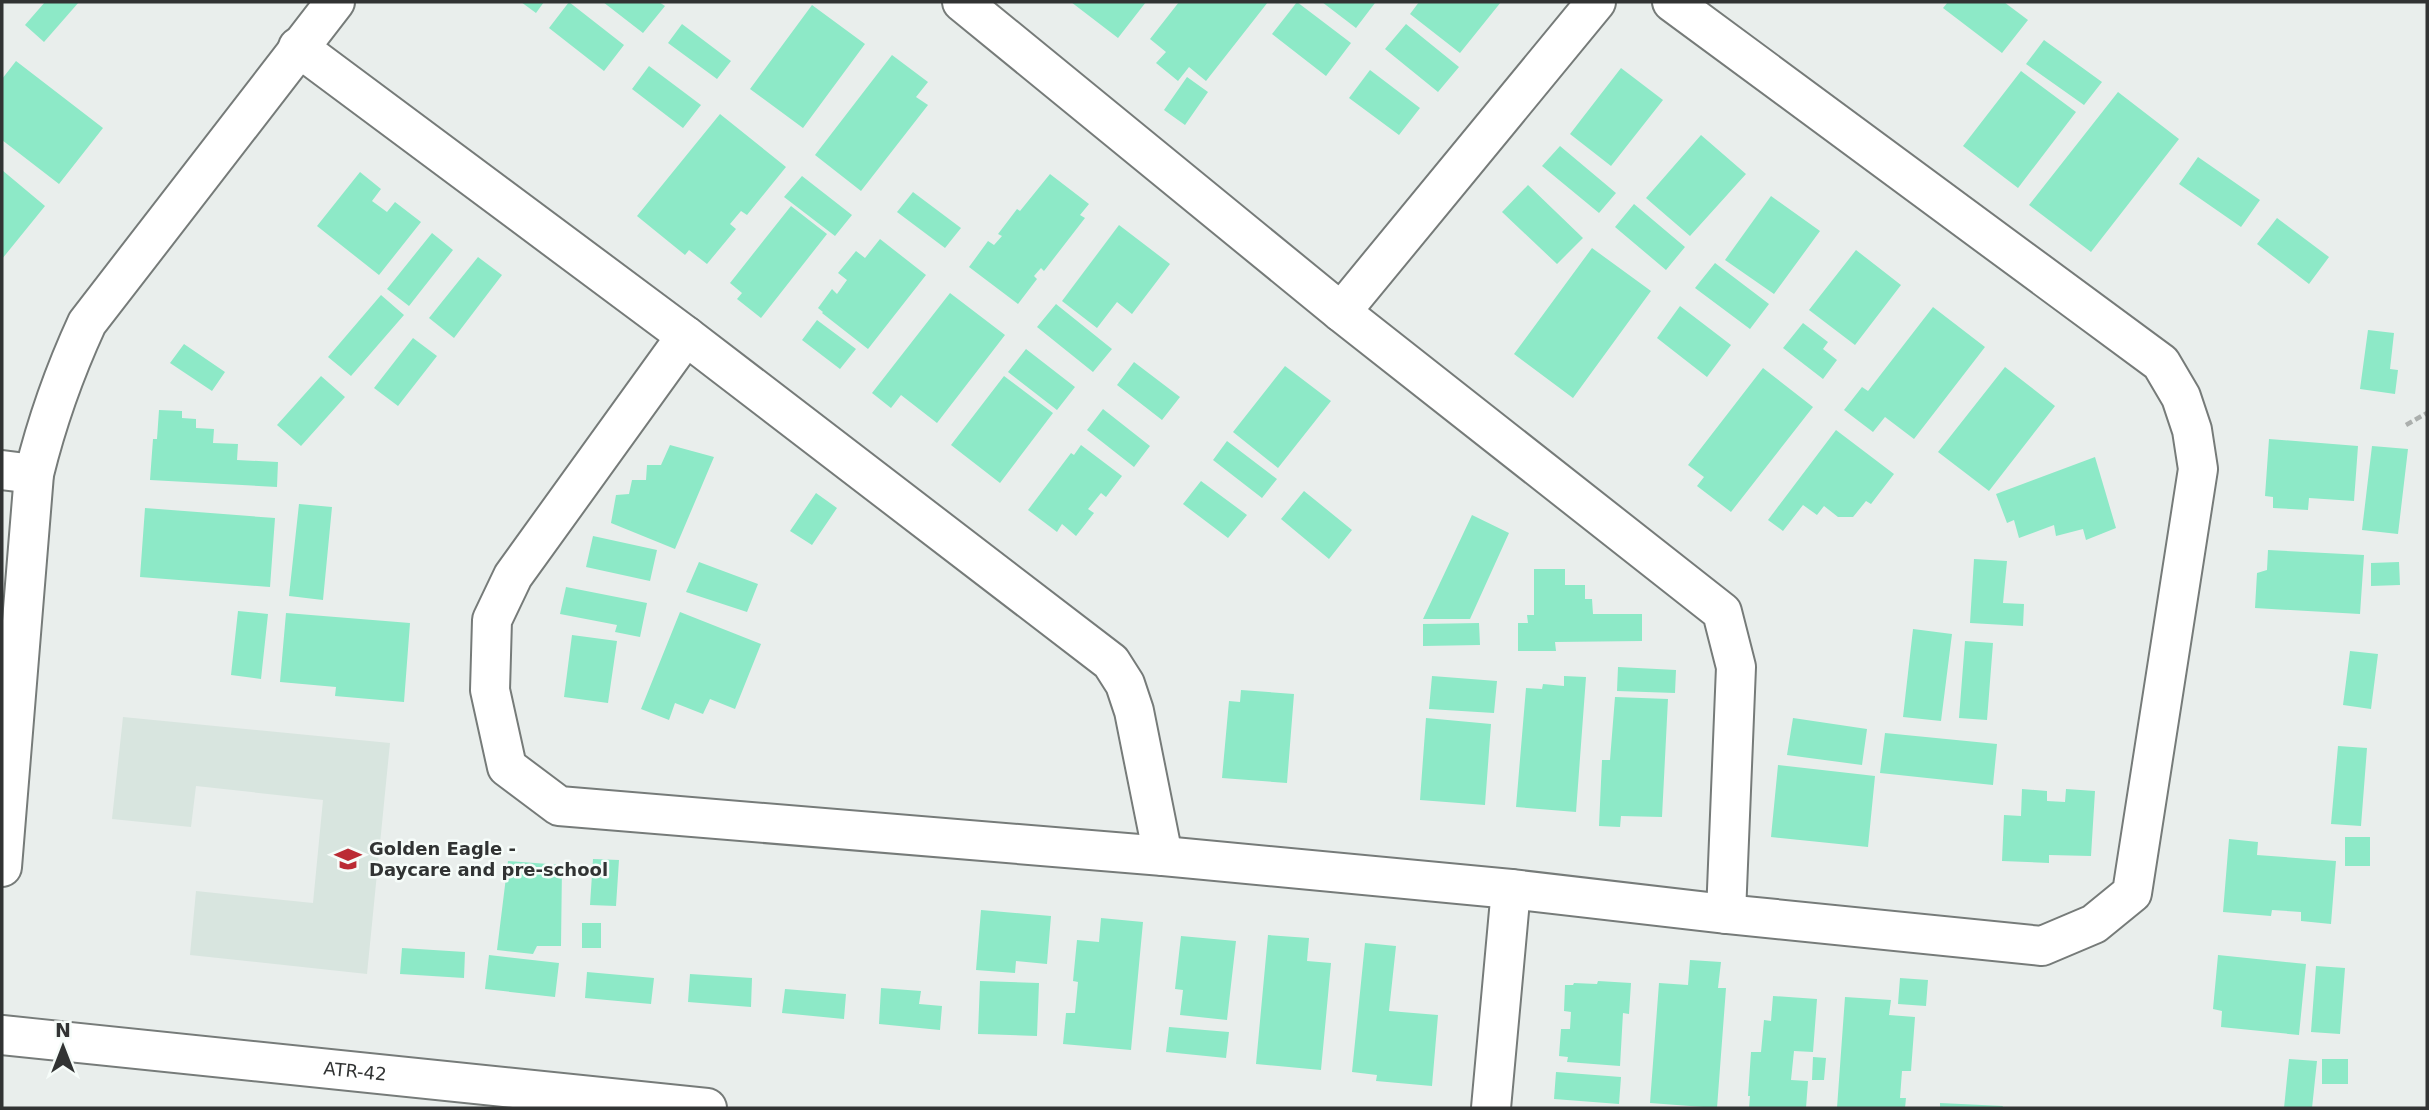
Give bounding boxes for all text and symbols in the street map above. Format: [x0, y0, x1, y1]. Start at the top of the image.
place label: Golden Eagle - Daycare and pre-school [369, 838, 608, 880]
school or university icon: Golden Eagle - Daycare and pre-school [333, 844, 363, 874]
north arrow [28, 1012, 98, 1082]
text: N [55, 1019, 71, 1041]
street label: ATR-42 [323, 1057, 388, 1085]

